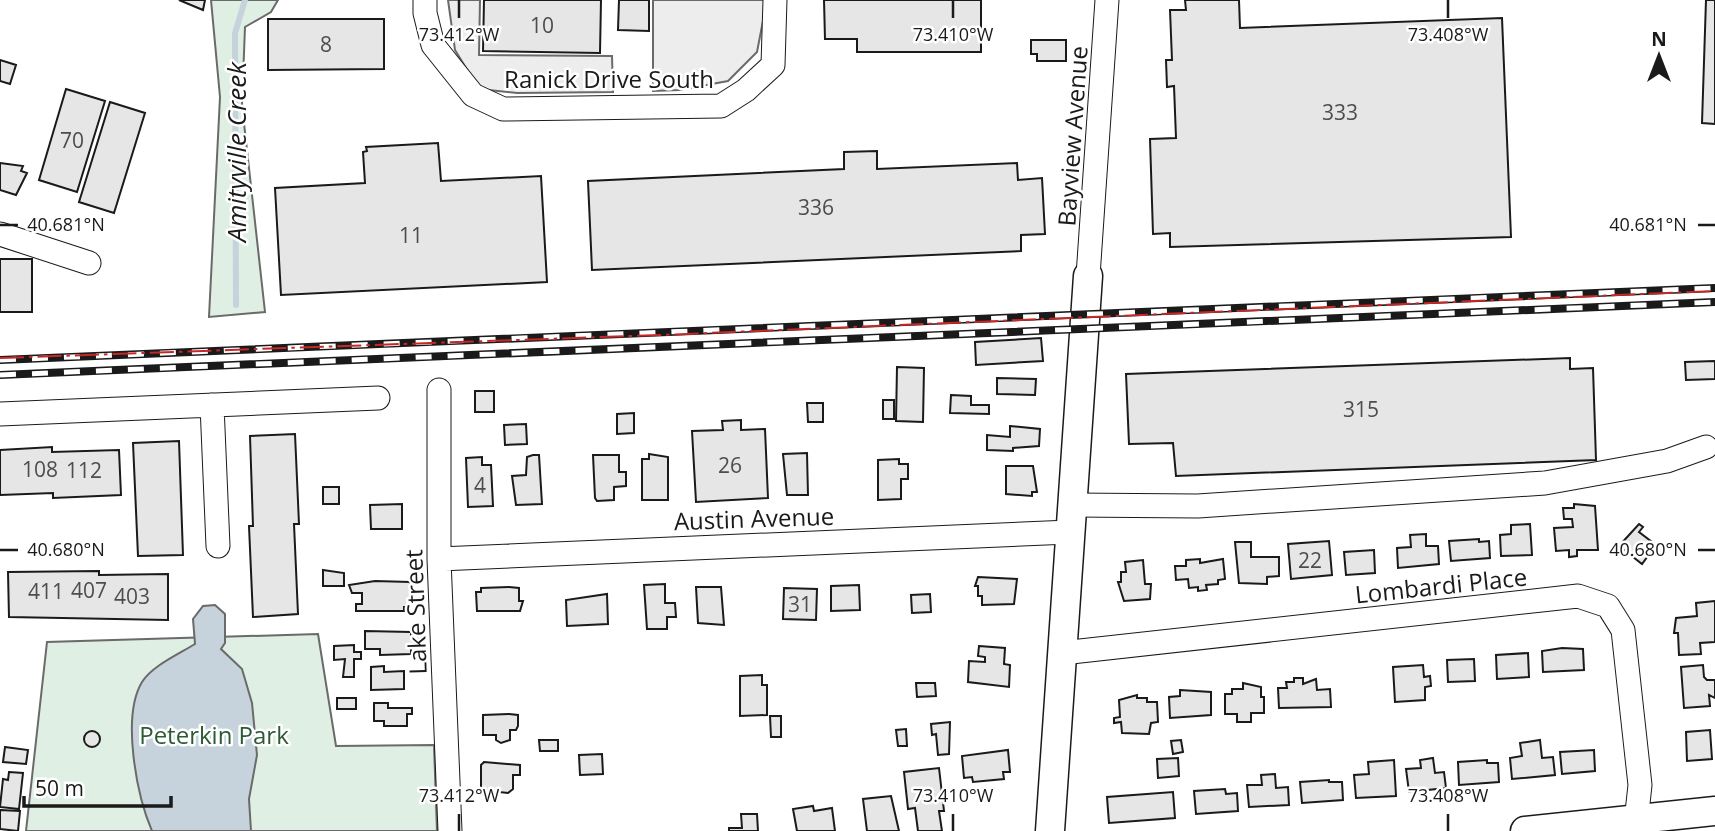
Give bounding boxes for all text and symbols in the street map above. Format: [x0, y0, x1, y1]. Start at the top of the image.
house number: 10 [530, 11, 554, 39]
north arrow [1624, 21, 1694, 91]
text: 73.412°W [419, 22, 500, 46]
text: 73.410°W [913, 22, 994, 46]
text: 73.408°W [1408, 22, 1489, 46]
text: N [1651, 26, 1667, 52]
house number: 8 [320, 30, 332, 58]
street label: Bayview Avenue [1049, 45, 1095, 227]
water label: Amityville Creek [218, 61, 254, 244]
street label: Ranick Drive South [504, 62, 714, 95]
house number: 333 [1322, 98, 1358, 126]
house number: 70 [60, 126, 84, 154]
house number: 336 [798, 193, 834, 221]
text: 40.681°N [27, 212, 105, 236]
text: 40.681°N [1609, 212, 1687, 236]
house number: 11 [399, 221, 423, 249]
house number: 315 [1343, 395, 1379, 423]
house number: 26 [718, 451, 742, 479]
house number: 108 [22, 455, 58, 483]
house number: 112 [66, 456, 102, 484]
house number: 4 [474, 471, 486, 499]
street label: Austin Avenue [673, 499, 835, 537]
text: 40.680°N [27, 537, 105, 561]
text: 40.680°N [1609, 537, 1687, 561]
house number: 22 [1298, 546, 1322, 574]
street label: Lake Street [396, 549, 434, 675]
street label: Lombardi Place [1353, 560, 1529, 610]
house number: 407 [71, 576, 107, 604]
house number: 411 [28, 577, 64, 605]
house number: 403 [114, 582, 150, 610]
house number: 31 [788, 590, 812, 618]
park label: Peterkin Park [139, 718, 289, 751]
scale bar [24, 764, 172, 808]
text: 50 m [35, 774, 84, 802]
text: 73.412°W [419, 783, 500, 807]
text: 73.410°W [913, 783, 994, 807]
text: 73.408°W [1408, 783, 1489, 807]

